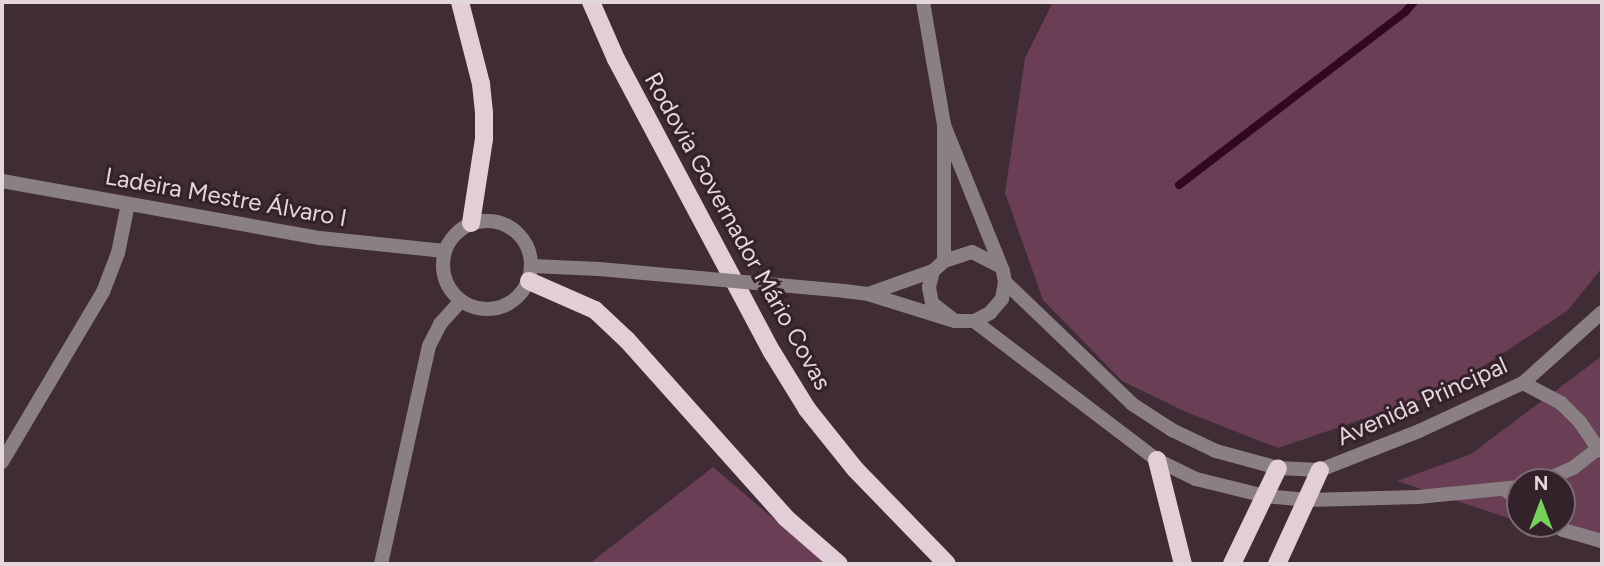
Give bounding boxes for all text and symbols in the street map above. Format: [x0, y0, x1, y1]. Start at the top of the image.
street label: Rodovia Governador Mário Covas [639, 67, 837, 395]
street label: Ladeira Mestre Álvaro I [103, 162, 349, 232]
street label: Avenida Principal [1332, 351, 1512, 451]
north arrow [1506, 468, 1576, 538]
text: N [1534, 472, 1548, 495]

